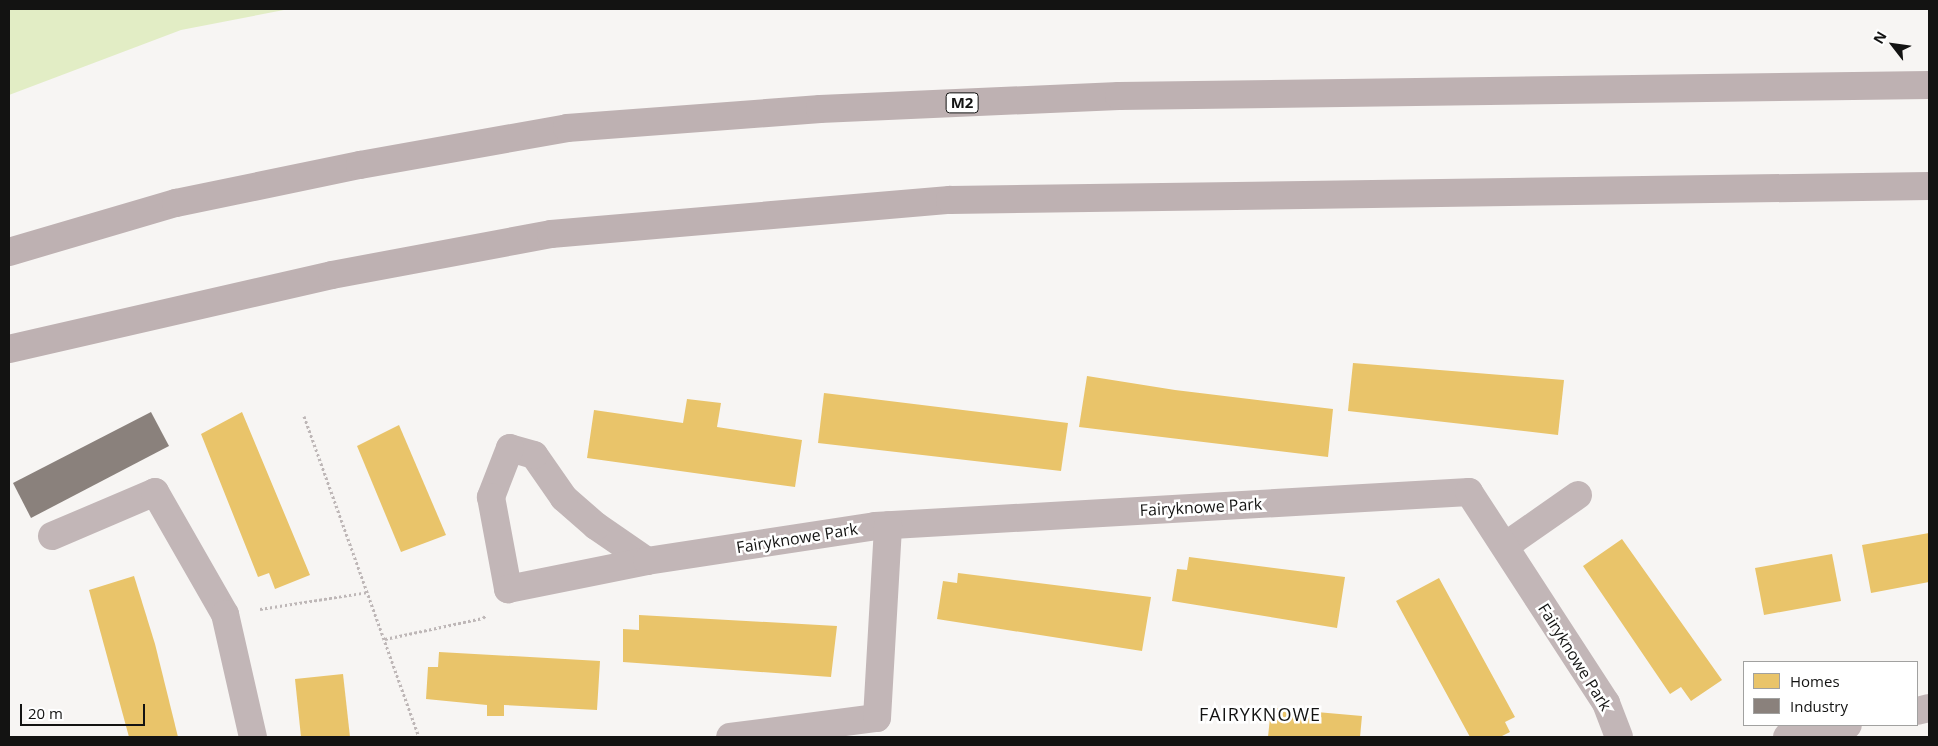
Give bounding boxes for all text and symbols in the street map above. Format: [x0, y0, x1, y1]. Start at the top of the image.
north arrow [1868, 20, 1918, 70]
text: N [1868, 28, 1891, 47]
road number: M2 [944, 90, 980, 116]
street label: Fairyknowe Park [1139, 494, 1263, 520]
street label: Fairyknowe Park [735, 519, 859, 557]
street label: Fairyknowe Park [1534, 600, 1616, 714]
legend [1743, 661, 1918, 726]
text: Homes [1790, 671, 1840, 691]
scale bar [22, 694, 148, 726]
text: Industry [1790, 696, 1848, 716]
text: 20 m [28, 703, 63, 723]
district label: FAIRYKNOWE [1198, 703, 1322, 725]

